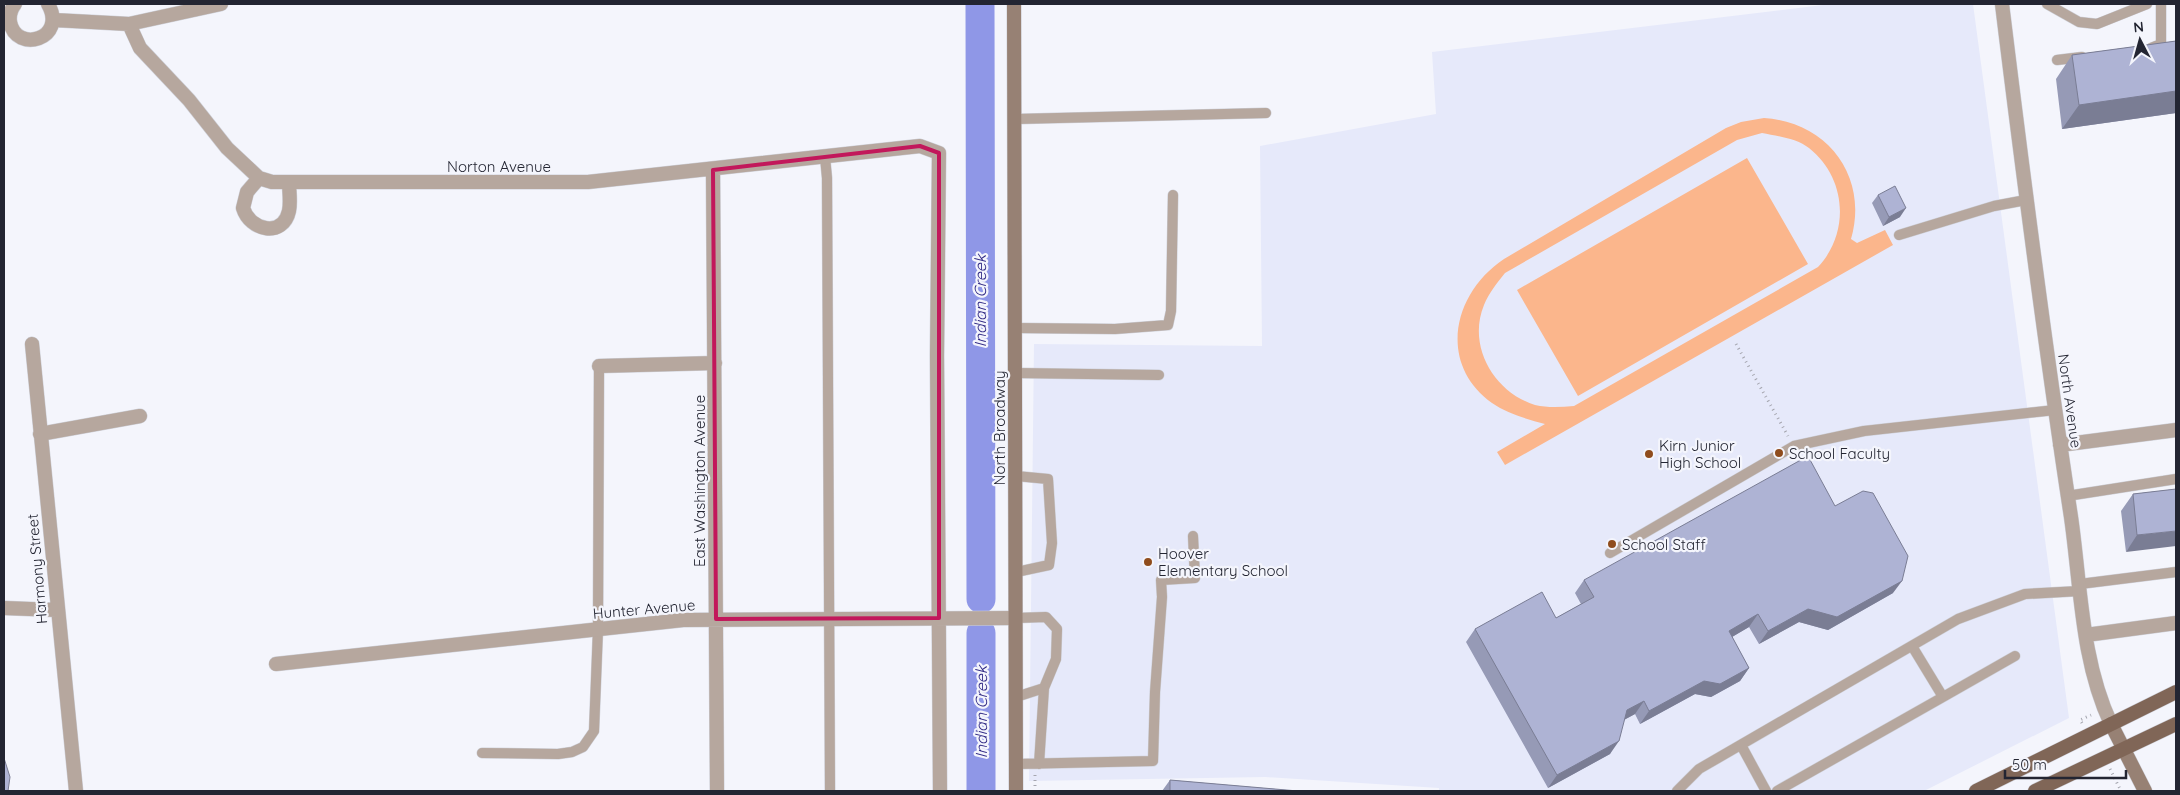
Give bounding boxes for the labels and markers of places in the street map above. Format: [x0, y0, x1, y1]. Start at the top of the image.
place label: Kirn Junior High School [1659, 436, 1741, 472]
place label: School Faculty [1789, 444, 1890, 463]
marker: School Faculty [1773, 447, 1785, 459]
marker: Kirn Junior High School [1643, 448, 1655, 460]
place label: School Staff [1622, 535, 1706, 554]
marker: School Staff [1606, 538, 1618, 550]
place label: Hoover Elementary School [1158, 544, 1288, 580]
marker: Hoover Elementary School [1142, 556, 1154, 568]

